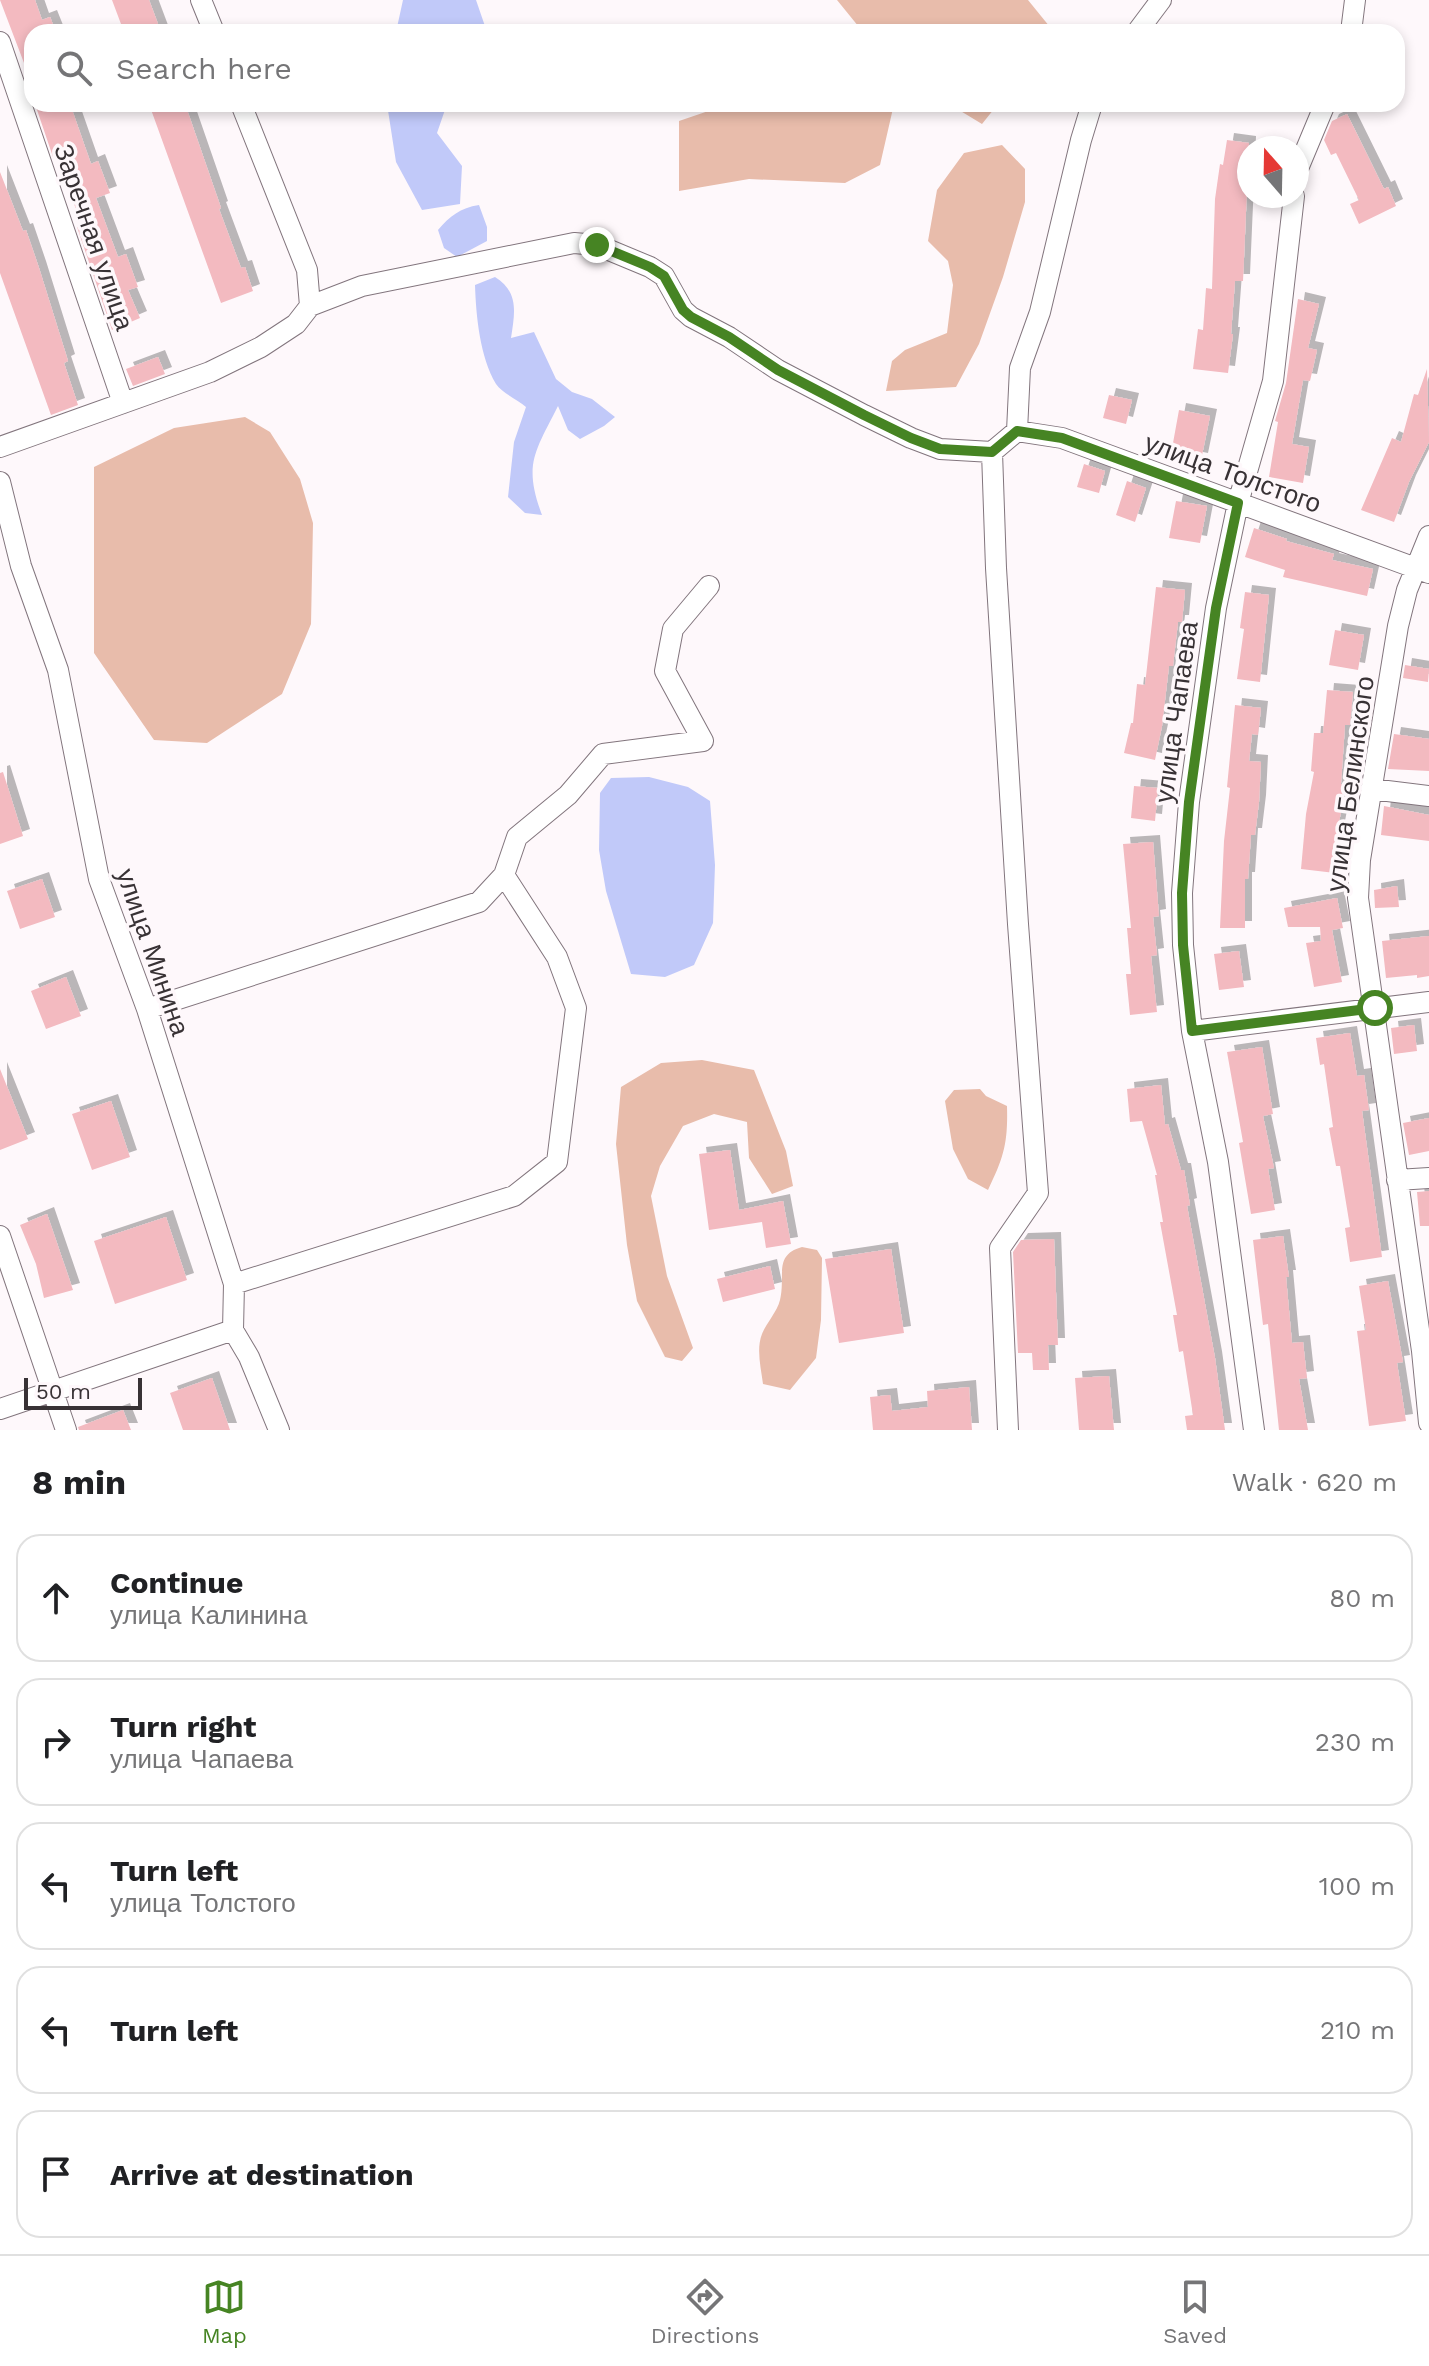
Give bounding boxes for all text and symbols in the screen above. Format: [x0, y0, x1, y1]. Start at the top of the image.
search box [24, 24, 1405, 112]
icon: search [52, 46, 96, 90]
text: Search here [116, 51, 292, 86]
north arrow [1237, 136, 1309, 208]
street label: Заречная улица [48, 140, 140, 335]
route end [579, 227, 615, 263]
street label: улица Толстого [1141, 427, 1325, 519]
street label: улица Чапаева [1148, 619, 1204, 805]
street label: улица Белинского [1320, 674, 1380, 894]
street label: улица Минина [110, 865, 196, 1040]
route start [1357, 990, 1393, 1026]
scale bar [24, 1374, 142, 1410]
text: 50 m [36, 1379, 91, 1404]
text: 8 min [32, 1462, 126, 1502]
text: Walk · 620 m [1232, 1467, 1397, 1497]
text: Continue [110, 1565, 243, 1600]
icon: ahead [34, 1576, 78, 1620]
text: 80 m [1329, 1583, 1395, 1613]
text: улица Калинина [110, 1600, 307, 1630]
text: Turn right [110, 1709, 256, 1744]
icon: right [34, 1720, 78, 1764]
text: 230 m [1315, 1727, 1395, 1757]
text: улица Чапаева [110, 1744, 293, 1774]
text: Turn left [110, 1853, 238, 1888]
icon: left [34, 1864, 78, 1908]
text: 100 m [1319, 1871, 1395, 1901]
text: улица Толстого [110, 1888, 296, 1918]
icon: left [34, 2008, 78, 2052]
text: Turn left [110, 2013, 238, 2048]
text: 210 m [1320, 2015, 1395, 2045]
icon: arrive [34, 2152, 78, 2196]
text: Arrive at destination [110, 2157, 414, 2192]
tab: Map [202, 2275, 247, 2348]
tab: Directions [651, 2275, 759, 2348]
tab: Saved [1163, 2275, 1227, 2348]

